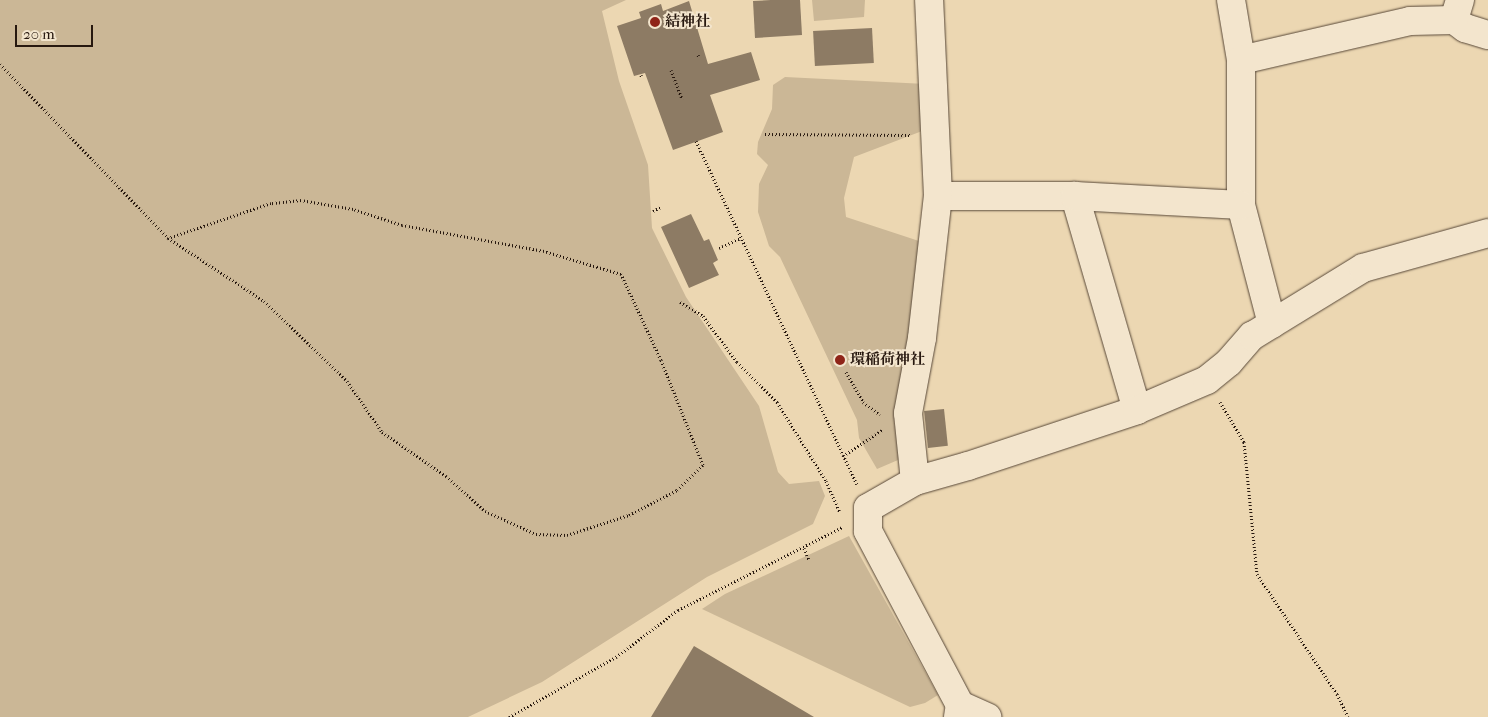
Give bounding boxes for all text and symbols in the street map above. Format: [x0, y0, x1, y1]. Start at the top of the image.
place label: 結神社 [665, 13, 710, 31]
scale bar [18, 15, 95, 47]
marker: 結神社 [649, 16, 661, 28]
text: 20 m [23, 25, 55, 43]
place label: 環稲荷神社 [850, 351, 925, 369]
marker: 環稲荷神社 [834, 354, 846, 366]

